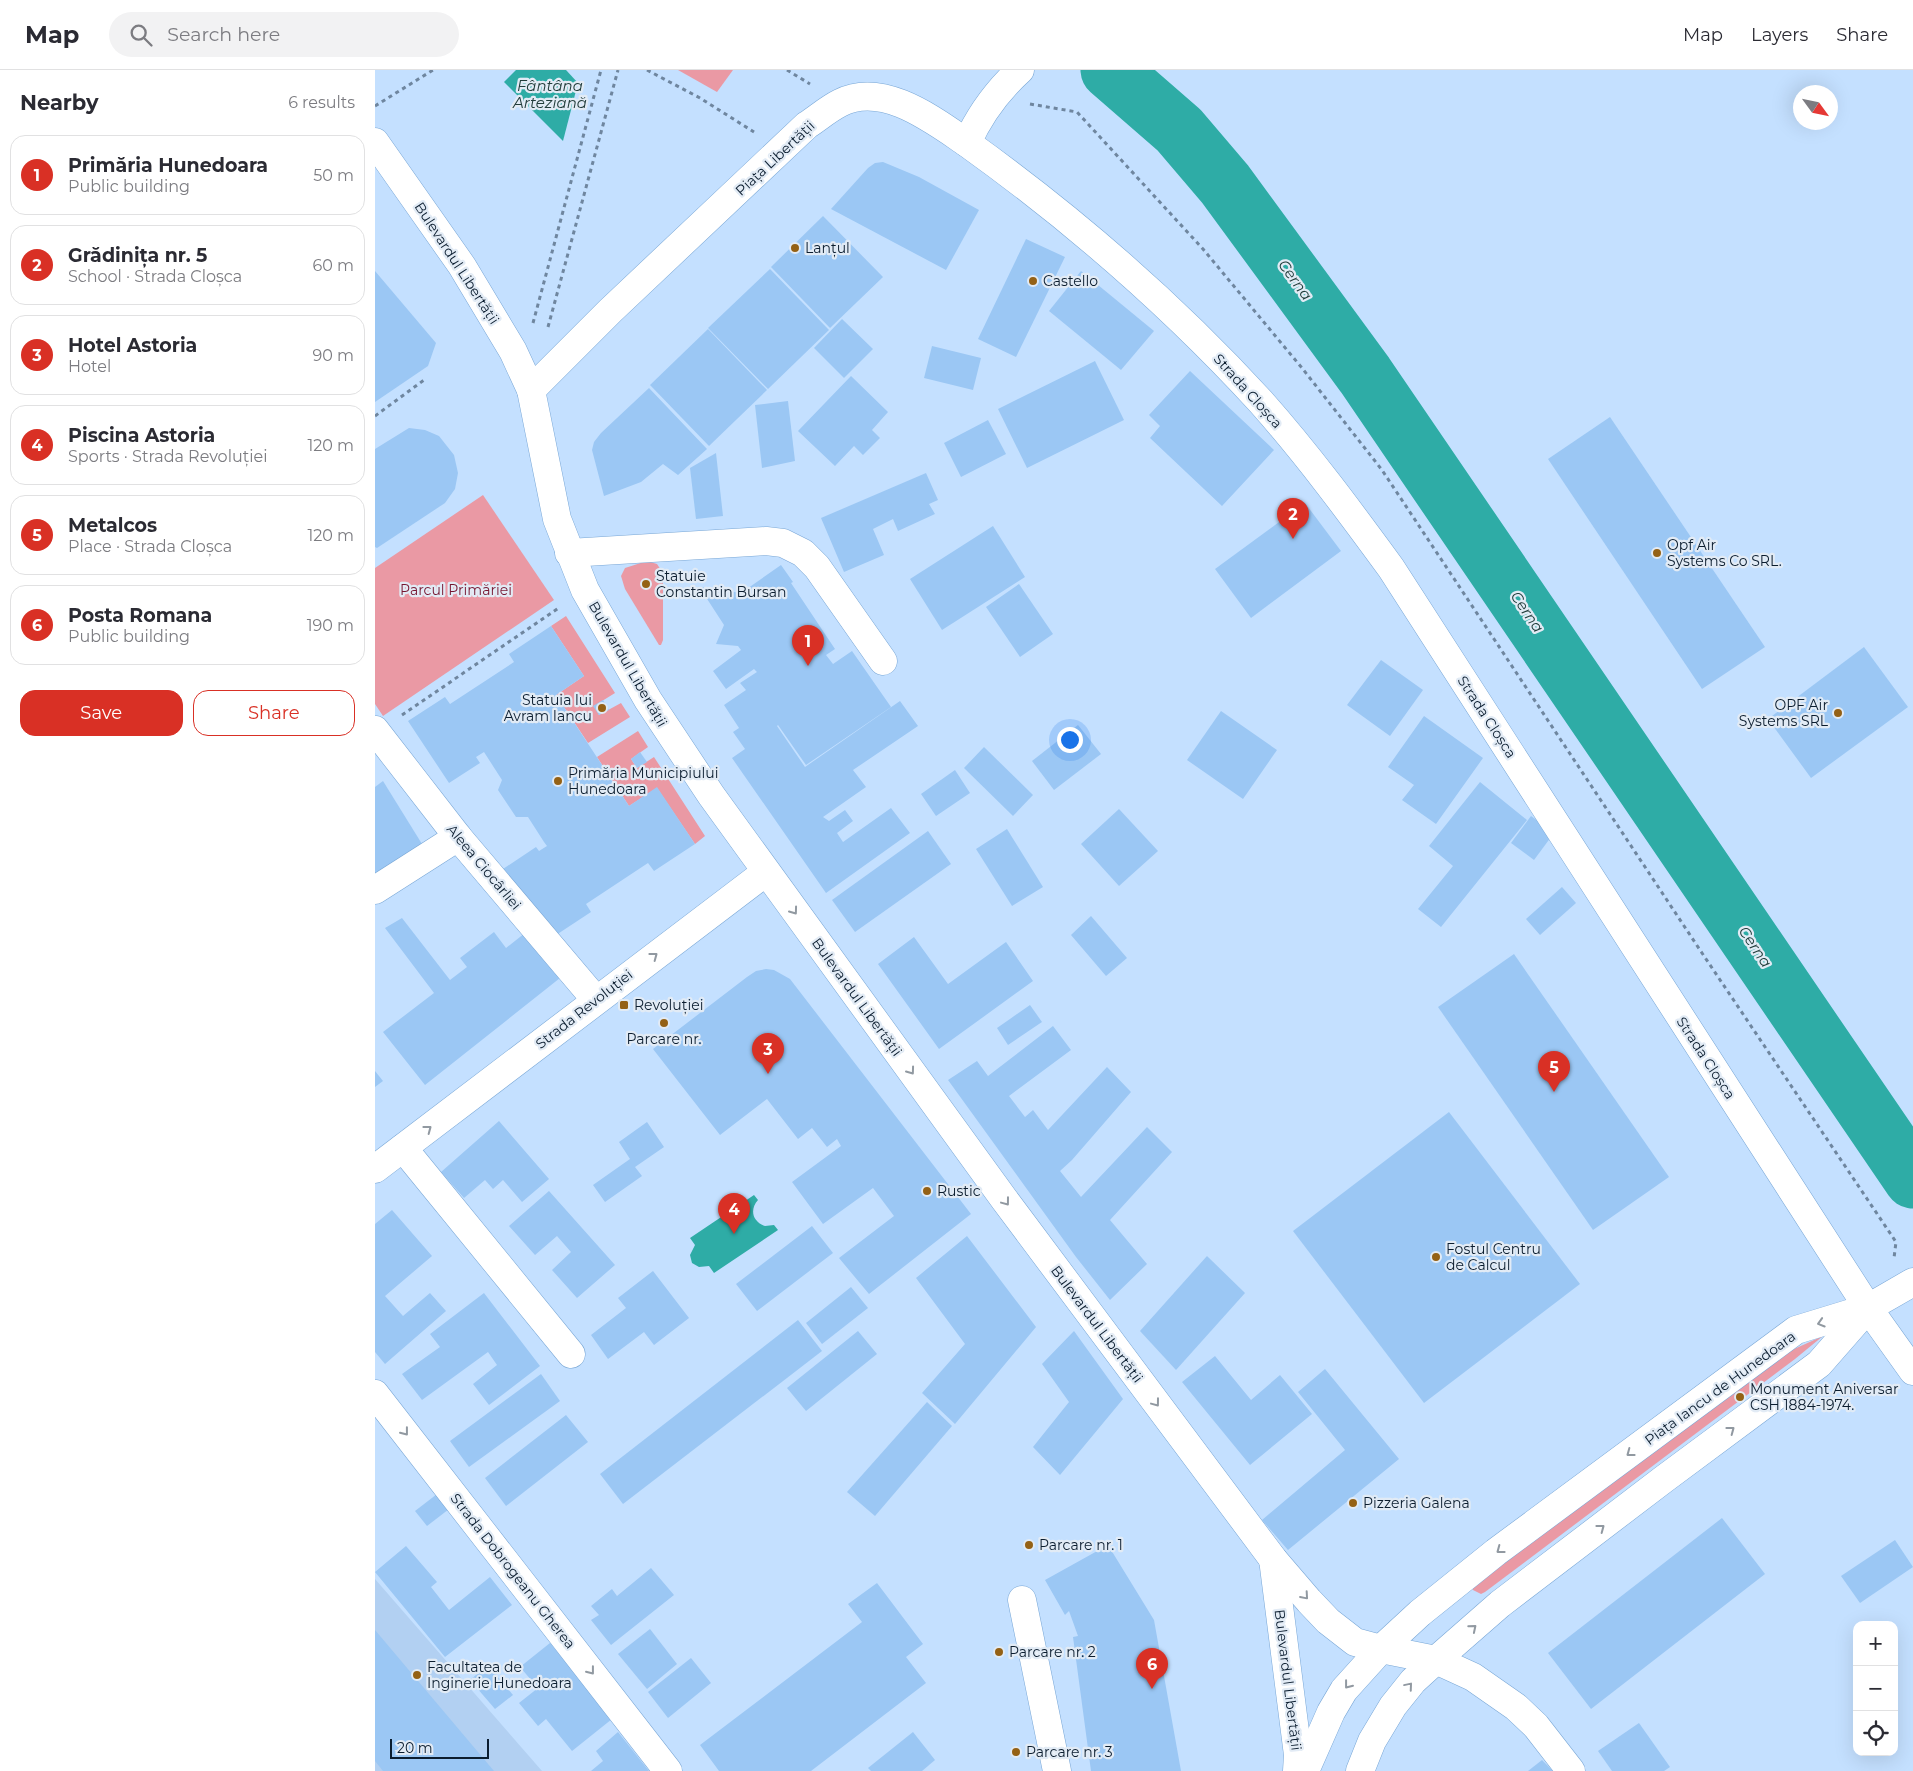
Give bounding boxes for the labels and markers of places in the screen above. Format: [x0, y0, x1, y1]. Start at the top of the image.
place label: Lanțul [805, 239, 850, 258]
marker: Lanțul [789, 242, 801, 254]
place label: Castello [1043, 272, 1098, 290]
marker: Castello [1027, 275, 1039, 287]
pin: 2 [1277, 498, 1309, 539]
place label: Opf Air Systems Co SRL. [1667, 536, 1782, 570]
marker: Opf Air Systems Co SRL. [1651, 547, 1663, 559]
place label: Statuie Constantin Bursan [656, 567, 787, 601]
marker: Statuie Constantin Bursan [640, 578, 652, 590]
pin: 1 [792, 625, 824, 666]
place label: Statuia lui Avram Iancu [504, 691, 592, 725]
place label: OPF Air Systems SRL [1739, 696, 1829, 730]
marker: Statuia lui Avram Iancu [596, 702, 608, 714]
marker: OPF Air Systems SRL [1832, 707, 1844, 719]
place label: Primăria Municipiului Hunedoara [568, 764, 718, 798]
marker: Primăria Municipiului Hunedoara [552, 775, 564, 787]
place label: Revoluției [634, 996, 703, 1015]
marker: Revoluției [618, 999, 630, 1011]
marker: Parcare nr. [658, 1017, 670, 1029]
place label: Parcare nr. [626, 1030, 702, 1048]
pin: 3 [752, 1033, 784, 1074]
pin: 5 [1538, 1051, 1570, 1092]
place label: Rustic [937, 1182, 981, 1200]
marker: Rustic [921, 1185, 933, 1197]
pin: 4 [718, 1193, 750, 1234]
place label: Fostul Centru de Calcul [1446, 1240, 1541, 1274]
marker: Fostul Centru de Calcul [1430, 1251, 1442, 1263]
place label: Monument Aniversar CSH 1884-1974. [1750, 1380, 1899, 1414]
marker: Monument Aniversar CSH 1884-1974. [1734, 1391, 1746, 1403]
place label: Pizzeria Galena [1363, 1494, 1470, 1512]
marker: Pizzeria Galena [1347, 1497, 1359, 1509]
place label: Parcare nr. 1 [1039, 1536, 1123, 1554]
marker: Parcare nr. 1 [1023, 1539, 1035, 1551]
place label: Parcare nr. 2 [1009, 1643, 1096, 1661]
marker: Parcare nr. 2 [993, 1646, 1005, 1658]
pin: 6 [1136, 1648, 1168, 1689]
place label: Facultatea de Inginerie Hunedoara [427, 1658, 572, 1692]
marker: Facultatea de Inginerie Hunedoara [411, 1669, 423, 1681]
place label: Parcare nr. 3 [1026, 1743, 1113, 1761]
marker: Parcare nr. 3 [1010, 1746, 1022, 1758]

